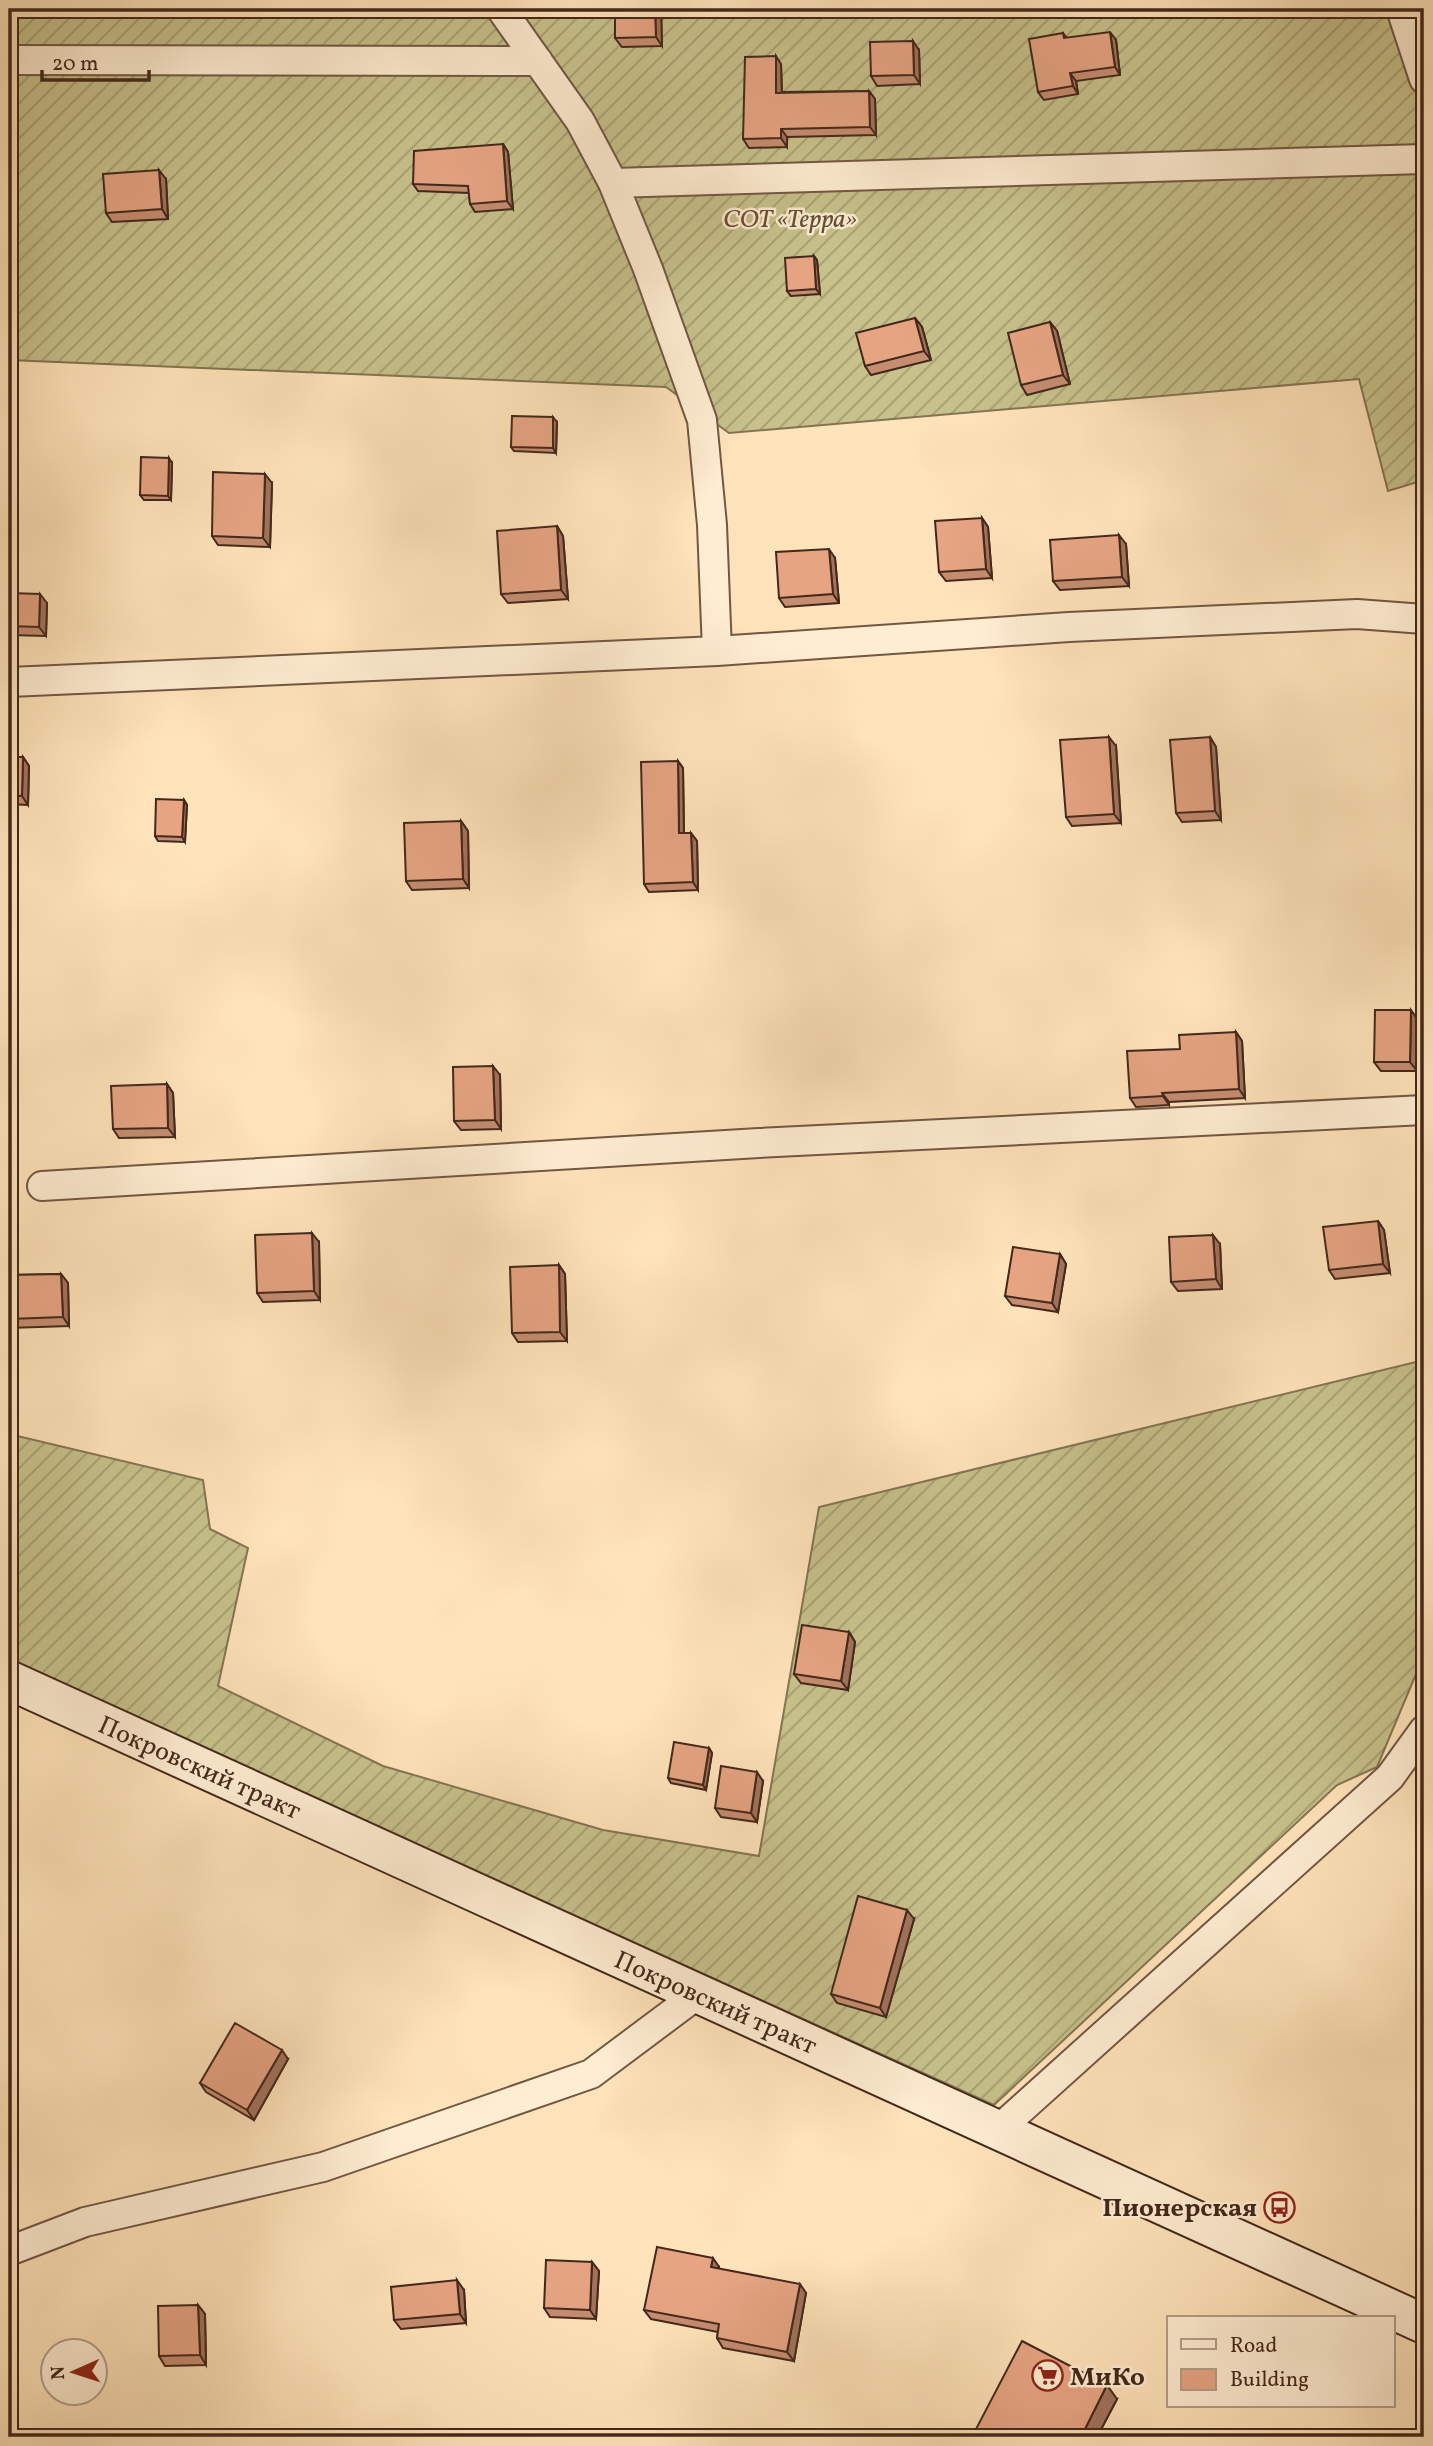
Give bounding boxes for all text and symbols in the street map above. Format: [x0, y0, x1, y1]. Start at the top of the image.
scale bar [42, 38, 149, 82]
text: 20 m [52, 50, 98, 79]
park label: СОТ «Терра» [723, 202, 857, 238]
street label: Покровский тракт [92, 1708, 306, 1830]
street label: Покровский тракт [608, 1943, 822, 2065]
bus stop icon: Пионерская [1263, 2190, 1297, 2224]
place label: Пионерская [1102, 2191, 1257, 2227]
legend [1167, 2316, 1394, 2408]
text: Road [1230, 2332, 1277, 2361]
north arrow [38, 2338, 108, 2408]
supermarket icon: МиКо [1030, 2359, 1064, 2393]
place label: МиКо [1070, 2360, 1145, 2396]
text: N [46, 2365, 72, 2380]
text: Building [1230, 2366, 1309, 2395]

